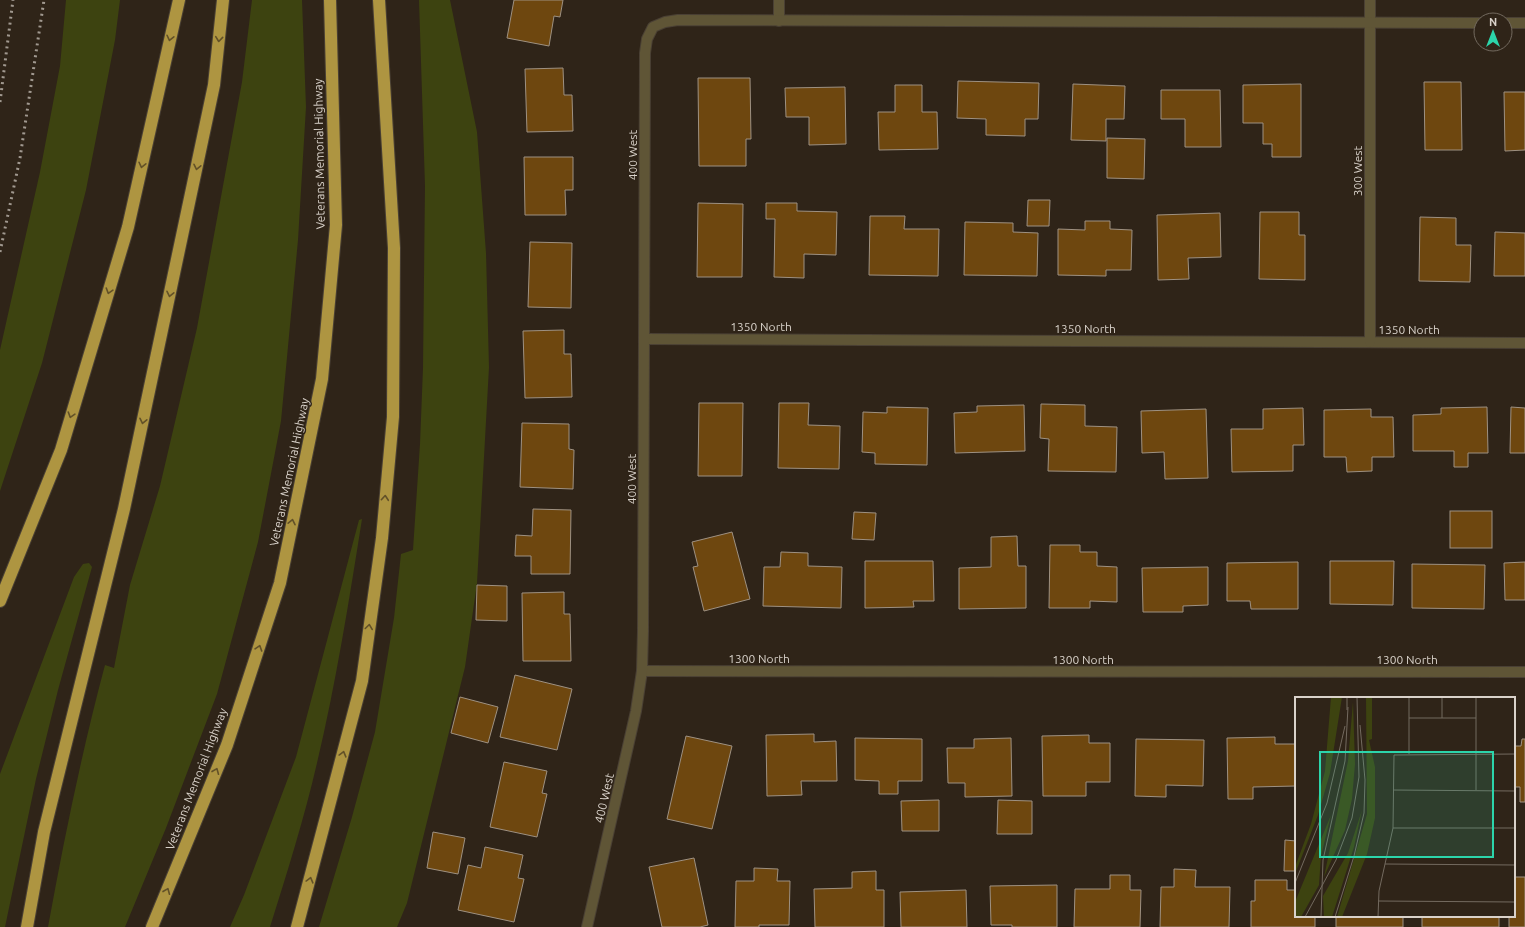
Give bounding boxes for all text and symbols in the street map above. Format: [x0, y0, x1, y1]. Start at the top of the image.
north arrow [1473, 12, 1513, 52]
text: N [1489, 16, 1497, 28]
one-way arrow [167, 35, 175, 41]
one-way arrow [215, 36, 224, 42]
street label: Veterans Memorial Highway [311, 78, 327, 230]
street label: 400 West [626, 129, 639, 180]
street label: 300 West [1351, 145, 1364, 196]
one-way arrow [138, 162, 146, 168]
one-way arrow [193, 164, 201, 170]
one-way arrow [105, 287, 114, 294]
one-way arrow [166, 291, 174, 297]
street label: 1350 North [730, 320, 792, 333]
street label: 1350 North [1054, 322, 1116, 335]
street label: 1350 North [1378, 323, 1440, 336]
street label: Veterans Memorial Highway [267, 397, 311, 547]
one-way arrow [67, 411, 76, 418]
one-way arrow [139, 418, 147, 424]
street label: 400 West [625, 453, 638, 504]
one-way arrow [381, 495, 390, 501]
one-way arrow [288, 519, 296, 526]
one-way arrow [365, 624, 374, 630]
one-way arrow [254, 644, 262, 651]
street label: 1300 North [728, 652, 790, 665]
street label: 1300 North [1052, 653, 1114, 666]
street label: 1300 North [1376, 653, 1438, 666]
inset map [1295, 697, 1515, 917]
street label: Veterans Memorial Highway [163, 706, 229, 852]
one-way arrow [338, 751, 347, 758]
one-way arrow [212, 767, 220, 774]
street label: 400 West [592, 772, 616, 824]
one-way arrow [305, 877, 313, 883]
one-way arrow [162, 887, 170, 895]

